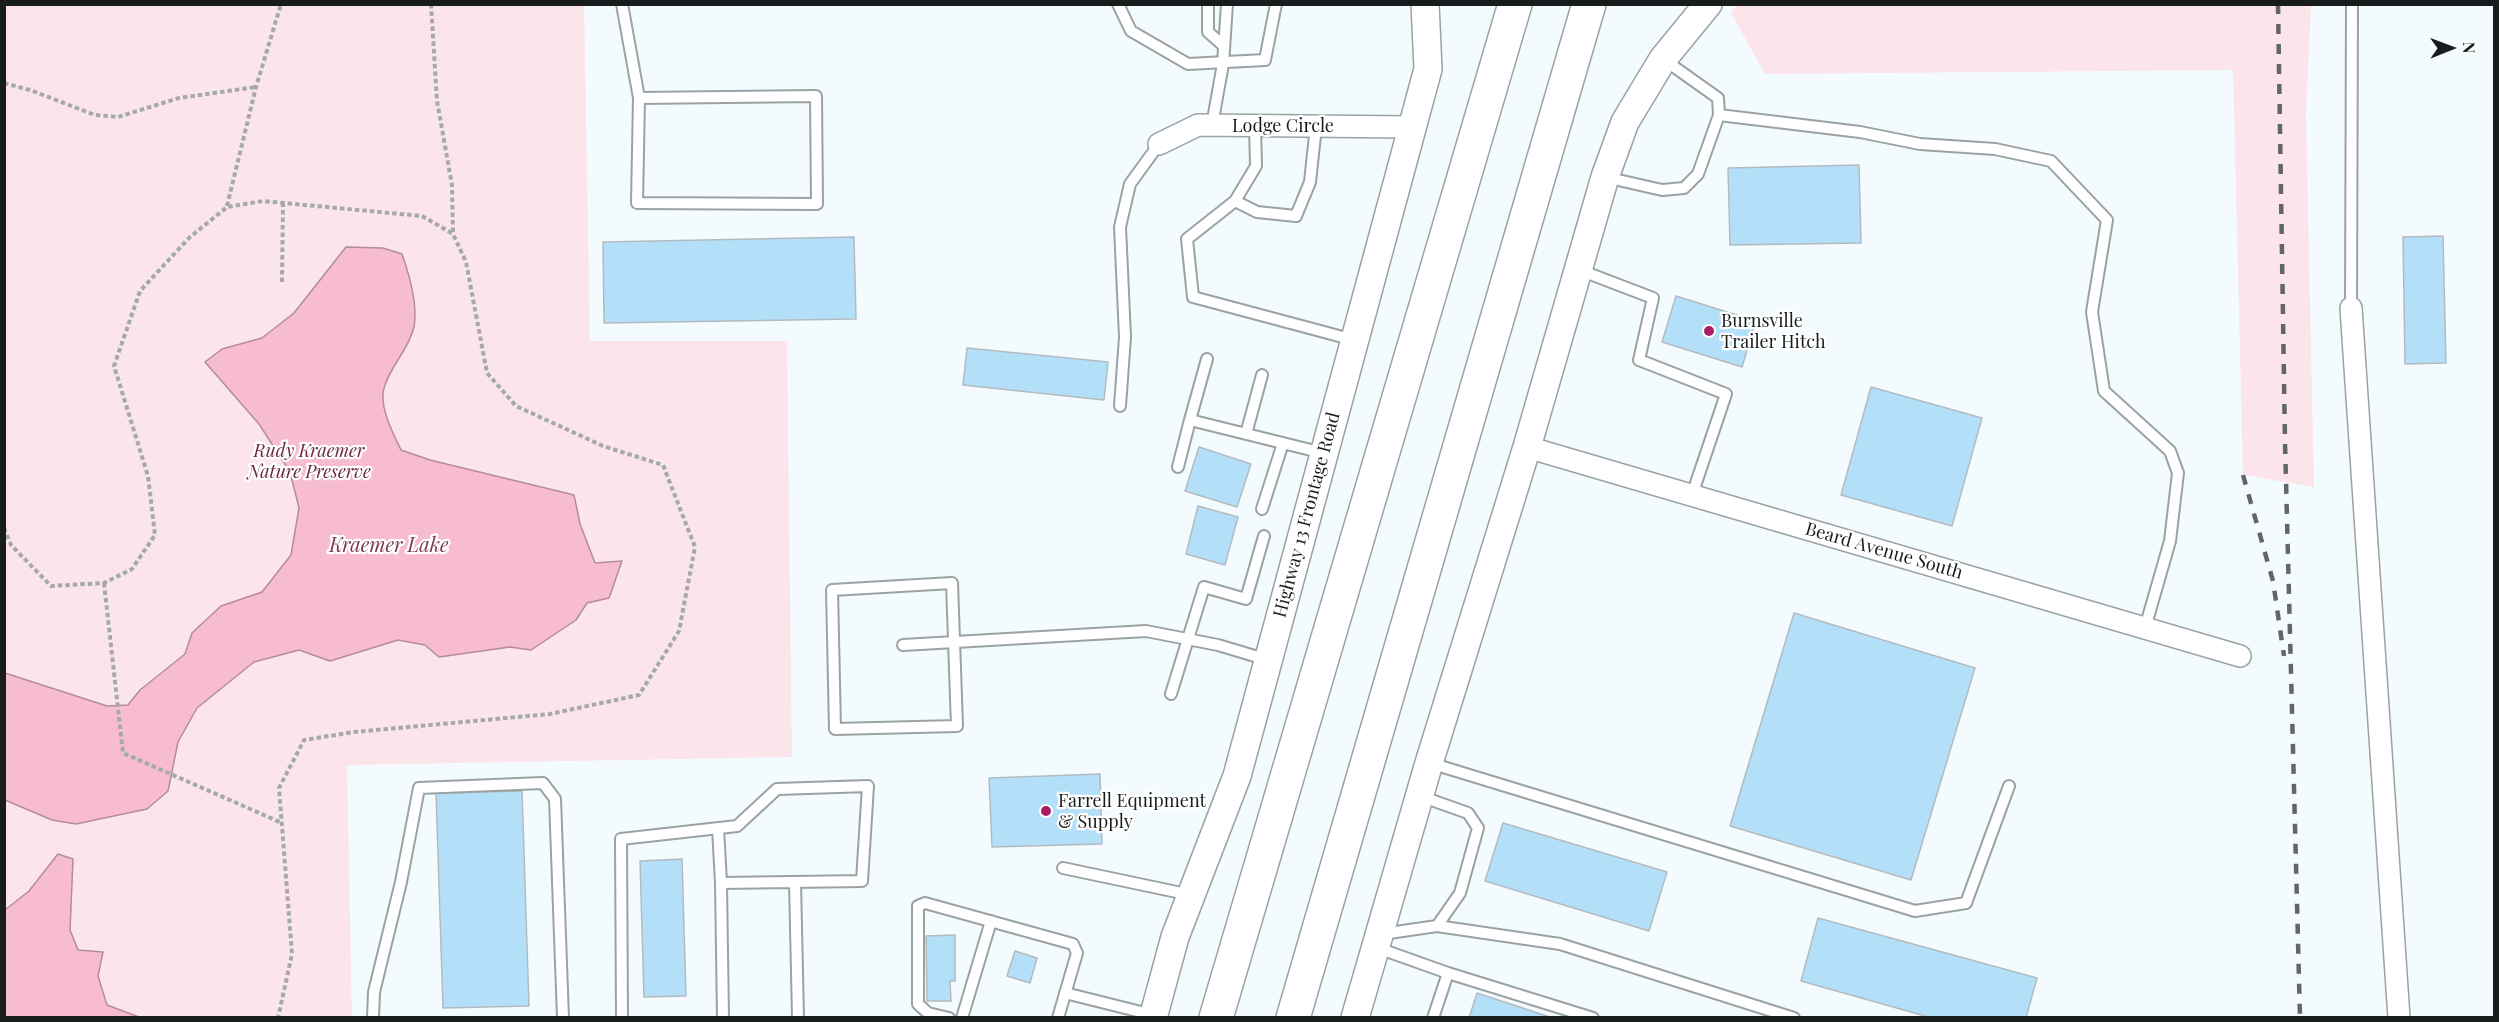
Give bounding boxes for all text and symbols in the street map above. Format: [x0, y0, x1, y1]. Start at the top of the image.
north arrow [2421, 18, 2481, 78]
text: N [2459, 42, 2480, 54]
street label: Lodge Circle [1232, 115, 1334, 137]
place label: Burnsville Trailer Hitch [1721, 310, 1826, 352]
marker: Burnsville Trailer Hitch [1702, 324, 1716, 338]
street label: Highway 13 Frontage Road [1269, 410, 1345, 620]
park label: Rudy Kraemer Nature Preserve [247, 440, 371, 482]
street label: Beard Avenue South [1803, 518, 1965, 584]
water label: Kraemer Lake [329, 534, 449, 558]
place label: Farrell Equipment & Supply [1058, 790, 1206, 832]
marker: Farrell Equipment & Supply [1039, 804, 1053, 818]

